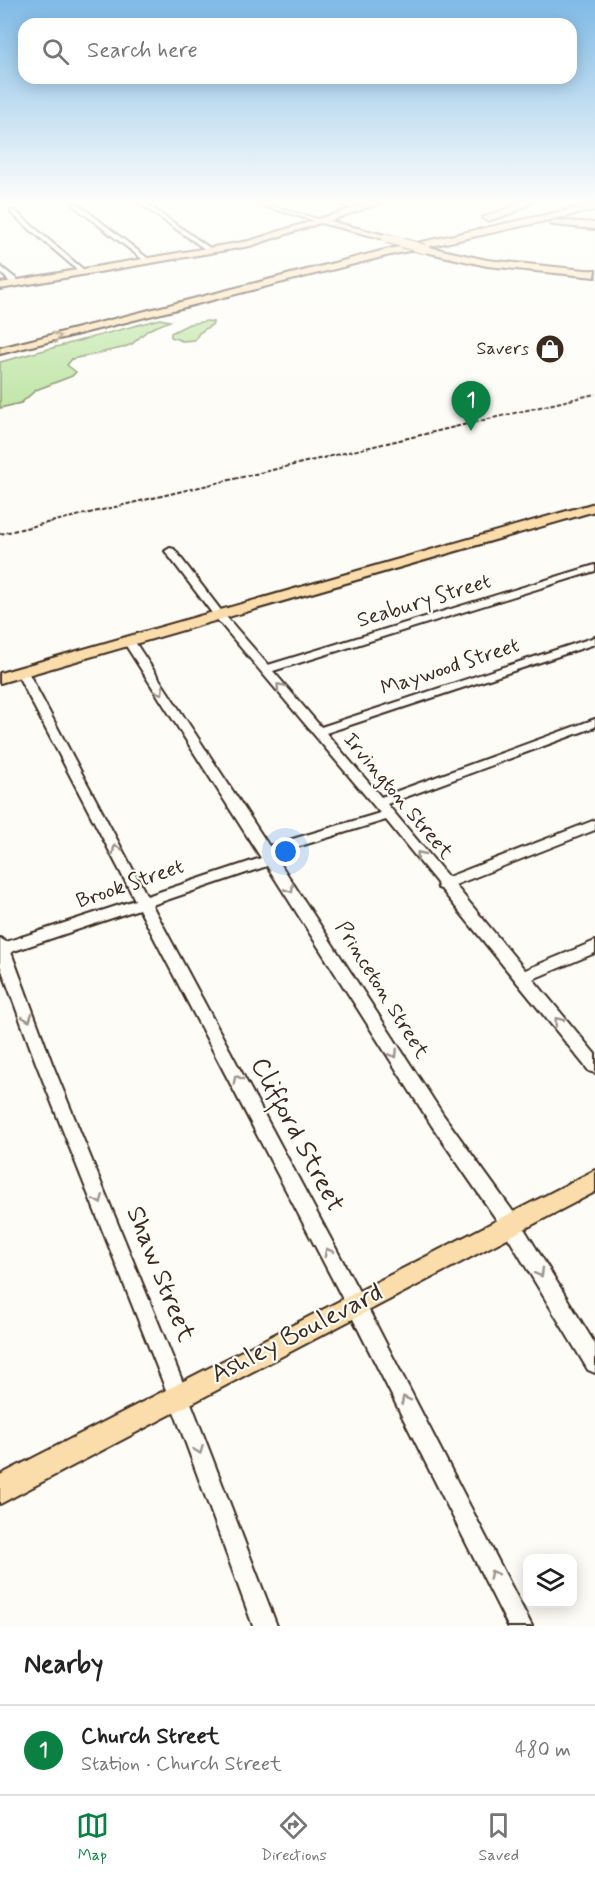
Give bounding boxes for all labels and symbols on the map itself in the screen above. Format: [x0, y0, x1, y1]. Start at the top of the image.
one-way arrow [51, 331, 61, 344]
shop icon: Savers [534, 333, 566, 365]
place label: Savers [477, 337, 529, 361]
pin: 1 [452, 382, 490, 431]
street label: Seabury Street [354, 567, 495, 635]
street label: Maywood Street [377, 631, 523, 703]
one-way arrow [276, 683, 287, 694]
one-way arrow [153, 685, 164, 696]
street label: Irvington Street [337, 727, 460, 866]
your location [271, 837, 300, 866]
one-way arrow [112, 845, 123, 855]
one-way arrow [417, 851, 428, 862]
street label: Brook Street [73, 853, 188, 915]
one-way arrow [283, 883, 295, 893]
street label: Princeton Street [329, 916, 436, 1065]
one-way arrow [20, 1012, 33, 1023]
one-way arrow [554, 1017, 565, 1028]
one-way arrow [387, 1048, 399, 1058]
street label: Clifford Street [240, 1052, 352, 1219]
one-way arrow [233, 1075, 244, 1086]
one-way arrow [92, 1193, 104, 1204]
street label: Shaw Street [117, 1201, 203, 1347]
one-way arrow [324, 1247, 335, 1258]
one-way arrow [533, 1267, 545, 1277]
street label: Ashley Boulevard [205, 1276, 389, 1392]
one-way arrow [400, 1396, 412, 1407]
one-way arrow [192, 1444, 204, 1455]
one-way arrow [489, 1570, 500, 1580]

